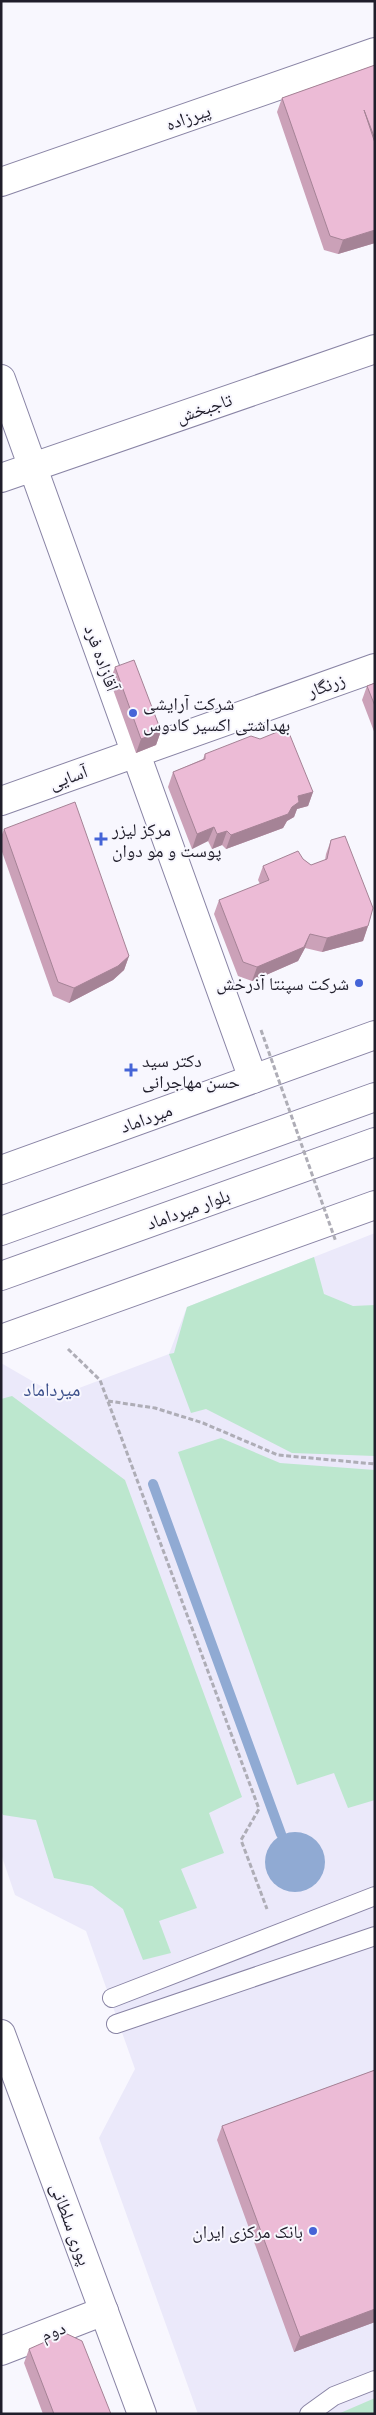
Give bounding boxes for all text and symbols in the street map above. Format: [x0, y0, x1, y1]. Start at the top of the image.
street label: پیرزاده [163, 99, 214, 135]
street label: تاجبخش [173, 388, 235, 428]
street label: آقازاده فرد [79, 622, 125, 695]
street label: زرنگار [303, 668, 348, 703]
place label: شرکت آرایشی بهداشتی اکسیر کادوس [143, 692, 290, 736]
marker: شرکت آرایشی بهداشتی اکسیر کادوس [127, 707, 139, 719]
street label: آسایی [46, 759, 91, 795]
place label: مرکز لیزر پوست و مو دوان [111, 818, 221, 862]
marker: مرکز لیزر پوست و مو دوان [94, 832, 108, 846]
place label: شرکت سپنتا آذرخش [216, 972, 349, 995]
marker: شرکت سپنتا آذرخش [353, 977, 365, 989]
place label: دکتر سید حسن مهاجرانی [142, 1049, 240, 1093]
marker: دکتر سید حسن مهاجرانی [124, 1063, 138, 1077]
street label: میرداماد [117, 1098, 175, 1138]
street label: بلوار میرداماد [143, 1183, 233, 1235]
district label: میرداماد [24, 1377, 80, 1401]
street label: پوری سلطانی [45, 2180, 97, 2269]
place label: بانک مرکزی ایران [192, 2220, 303, 2243]
marker: بانک مرکزی ایران [307, 2225, 319, 2237]
street label: دوم [37, 2316, 69, 2347]

